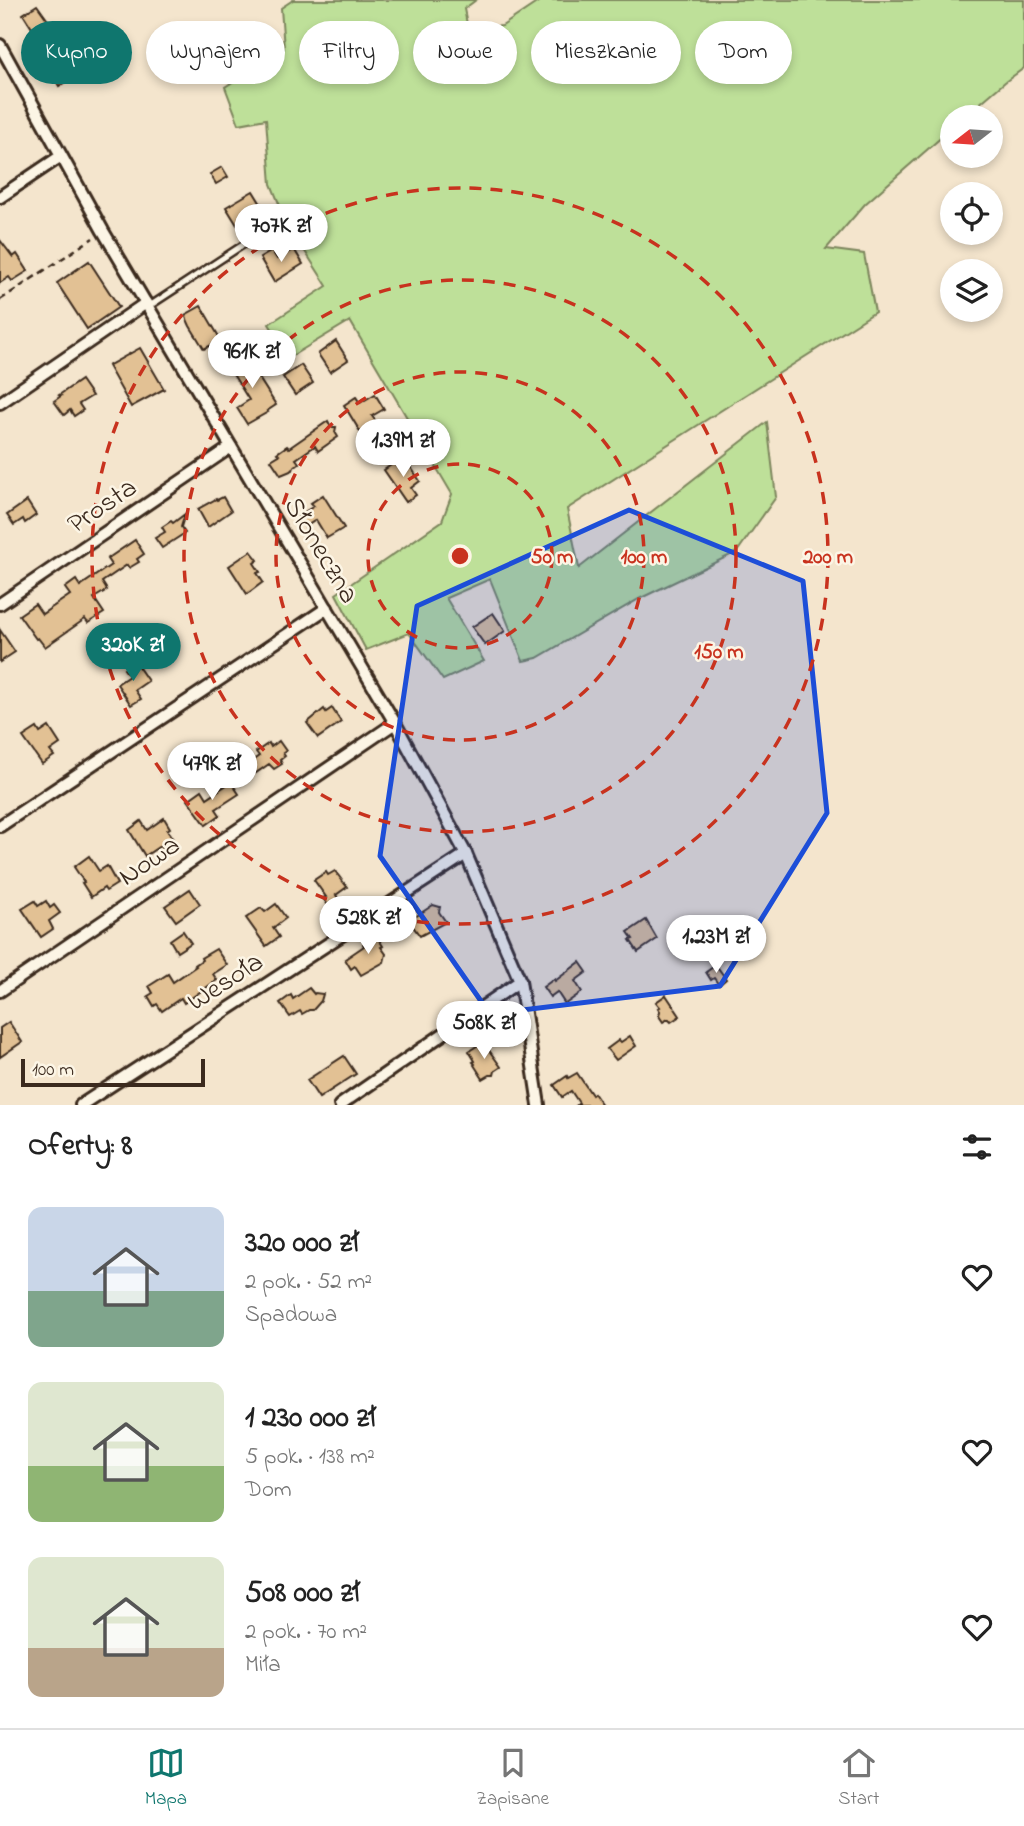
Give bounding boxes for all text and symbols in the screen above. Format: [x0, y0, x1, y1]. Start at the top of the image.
chip: Kupno [21, 21, 132, 84]
chip: Wynajem [146, 21, 285, 84]
chip: Filtry [299, 21, 399, 84]
chip: Nowe [413, 21, 517, 84]
chip: Mieszkanie [531, 21, 681, 84]
chip: Dom [695, 21, 792, 84]
north arrow [940, 105, 1003, 168]
map controls [940, 105, 1003, 322]
button: locate [940, 182, 1003, 245]
pin: 707K zł [216, 204, 346, 264]
text: 707K zł [251, 210, 311, 243]
button: layers [940, 259, 1003, 322]
pin: 961K zł [187, 330, 317, 390]
text: 961K zł [224, 336, 280, 369]
pin: 1.39M zł [331, 420, 475, 479]
text: 1.39M zł [372, 425, 435, 458]
street label: Prosta [60, 469, 146, 545]
street label: Słoneczna [272, 490, 368, 612]
text: 50 m [531, 543, 573, 573]
text: 100 m [621, 543, 667, 573]
text: 200 m [802, 543, 853, 573]
centre of rings [448, 544, 472, 568]
pin: 320K zł [68, 624, 198, 683]
text: 320K zł [102, 629, 164, 662]
text: 150 m [694, 638, 744, 668]
pin: 479K zł [147, 742, 277, 802]
text: 479K zł [183, 748, 241, 781]
street label: Nowa [111, 826, 189, 898]
pin: 528K zł [303, 897, 433, 956]
text: 528K zł [336, 902, 400, 935]
pin: 1.23M zł [644, 916, 788, 975]
text: 1.23M zł [682, 921, 750, 954]
street label: Wesoła [180, 943, 272, 1023]
pin: 508K zł [419, 1002, 549, 1061]
text: 508K zł [452, 1007, 516, 1040]
scale bar [21, 1056, 205, 1088]
text: 100 m [32, 1057, 74, 1084]
text: Oferty: 8 [28, 1125, 132, 1169]
icon: filters [958, 1128, 996, 1166]
text: 320 000 zł [245, 1222, 359, 1266]
icon: home [84, 1235, 168, 1319]
icon: heart [958, 1258, 996, 1296]
text: 2 pok. · 52 m² [245, 1266, 372, 1299]
text: Spadowa [245, 1299, 337, 1332]
text: 1 230 000 zł [245, 1397, 376, 1441]
icon: home [84, 1410, 168, 1494]
icon: heart [958, 1433, 996, 1471]
text: 5 pok. · 138 m² [245, 1441, 375, 1474]
text: Dom [245, 1474, 292, 1507]
text: 508 000 zł [245, 1572, 360, 1616]
icon: home [84, 1585, 168, 1669]
icon: heart [958, 1608, 996, 1646]
text: 2 pok. · 70 m² [245, 1616, 367, 1649]
text: Miła [245, 1649, 281, 1682]
tab: Mapa [145, 1744, 187, 1813]
tab: Zapisane [476, 1744, 549, 1813]
tab: Start [838, 1744, 879, 1813]

